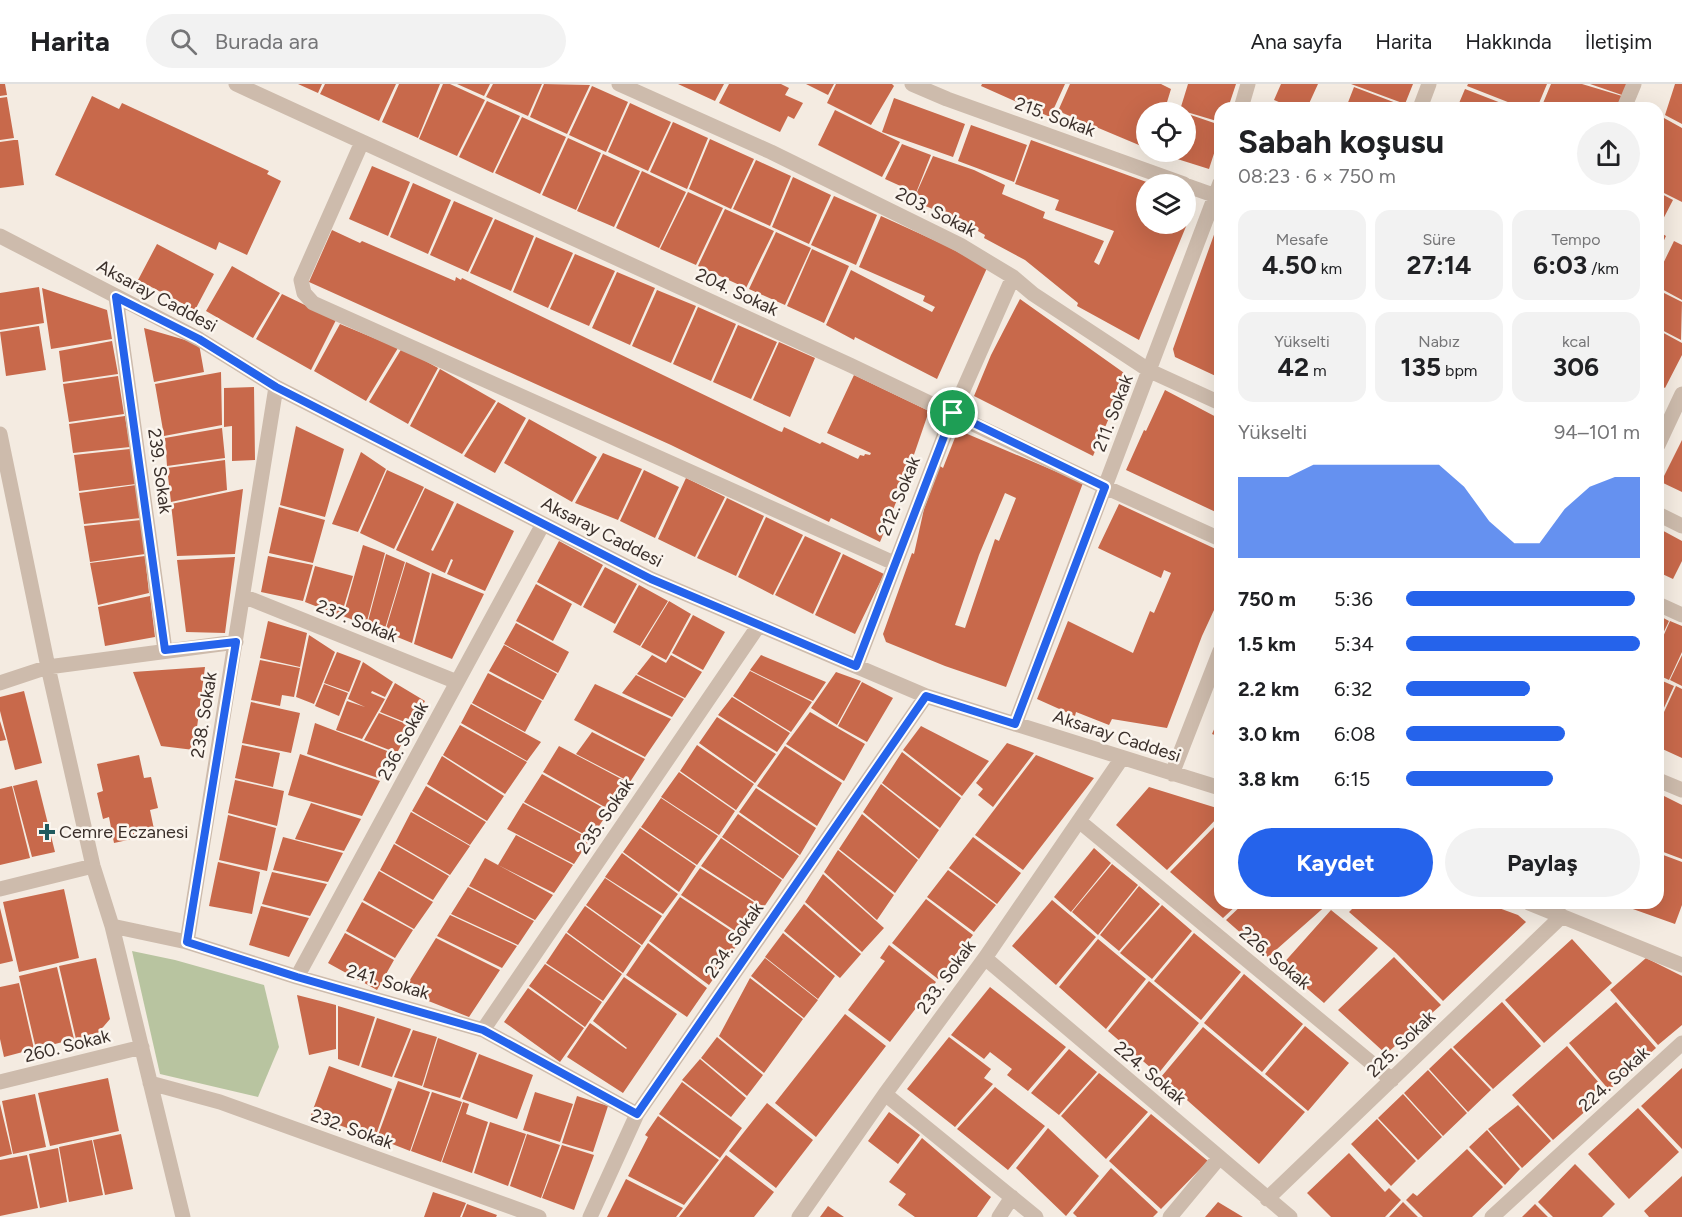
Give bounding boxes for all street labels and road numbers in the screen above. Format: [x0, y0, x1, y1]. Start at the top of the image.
street label: 215. Sokak [1012, 92, 1098, 142]
street label: 203. Sokak [892, 182, 980, 242]
street label: Aksaray Caddesi [93, 255, 221, 337]
street label: 204. Sokak [692, 263, 782, 321]
street label: 211. Sokak [1088, 371, 1138, 455]
street label: 239. Sokak [143, 427, 177, 515]
street label: 212. Sokak [873, 453, 925, 539]
street label: Aksaray Caddesi [538, 492, 666, 572]
street label: 237. Sokak [313, 595, 401, 647]
street label: 238. Sokak [186, 670, 222, 760]
street label: 236. Sokak [373, 698, 433, 784]
street label: Aksaray Caddesi [1050, 705, 1184, 767]
street label: 235. Sokak [572, 774, 638, 858]
street label: 234. Sokak [700, 898, 768, 982]
street label: 226. Sokak [1235, 922, 1315, 994]
street label: 233. Sokak [912, 936, 980, 1018]
street label: 241. Sokak [344, 960, 432, 1004]
street label: 225. Sokak [1362, 1006, 1440, 1082]
street label: 260. Sokak [22, 1025, 113, 1067]
street label: 224. Sokak [1109, 1036, 1191, 1110]
street label: 224. Sokak [1574, 1041, 1654, 1116]
street label: 232. Sokak [308, 1104, 396, 1154]

